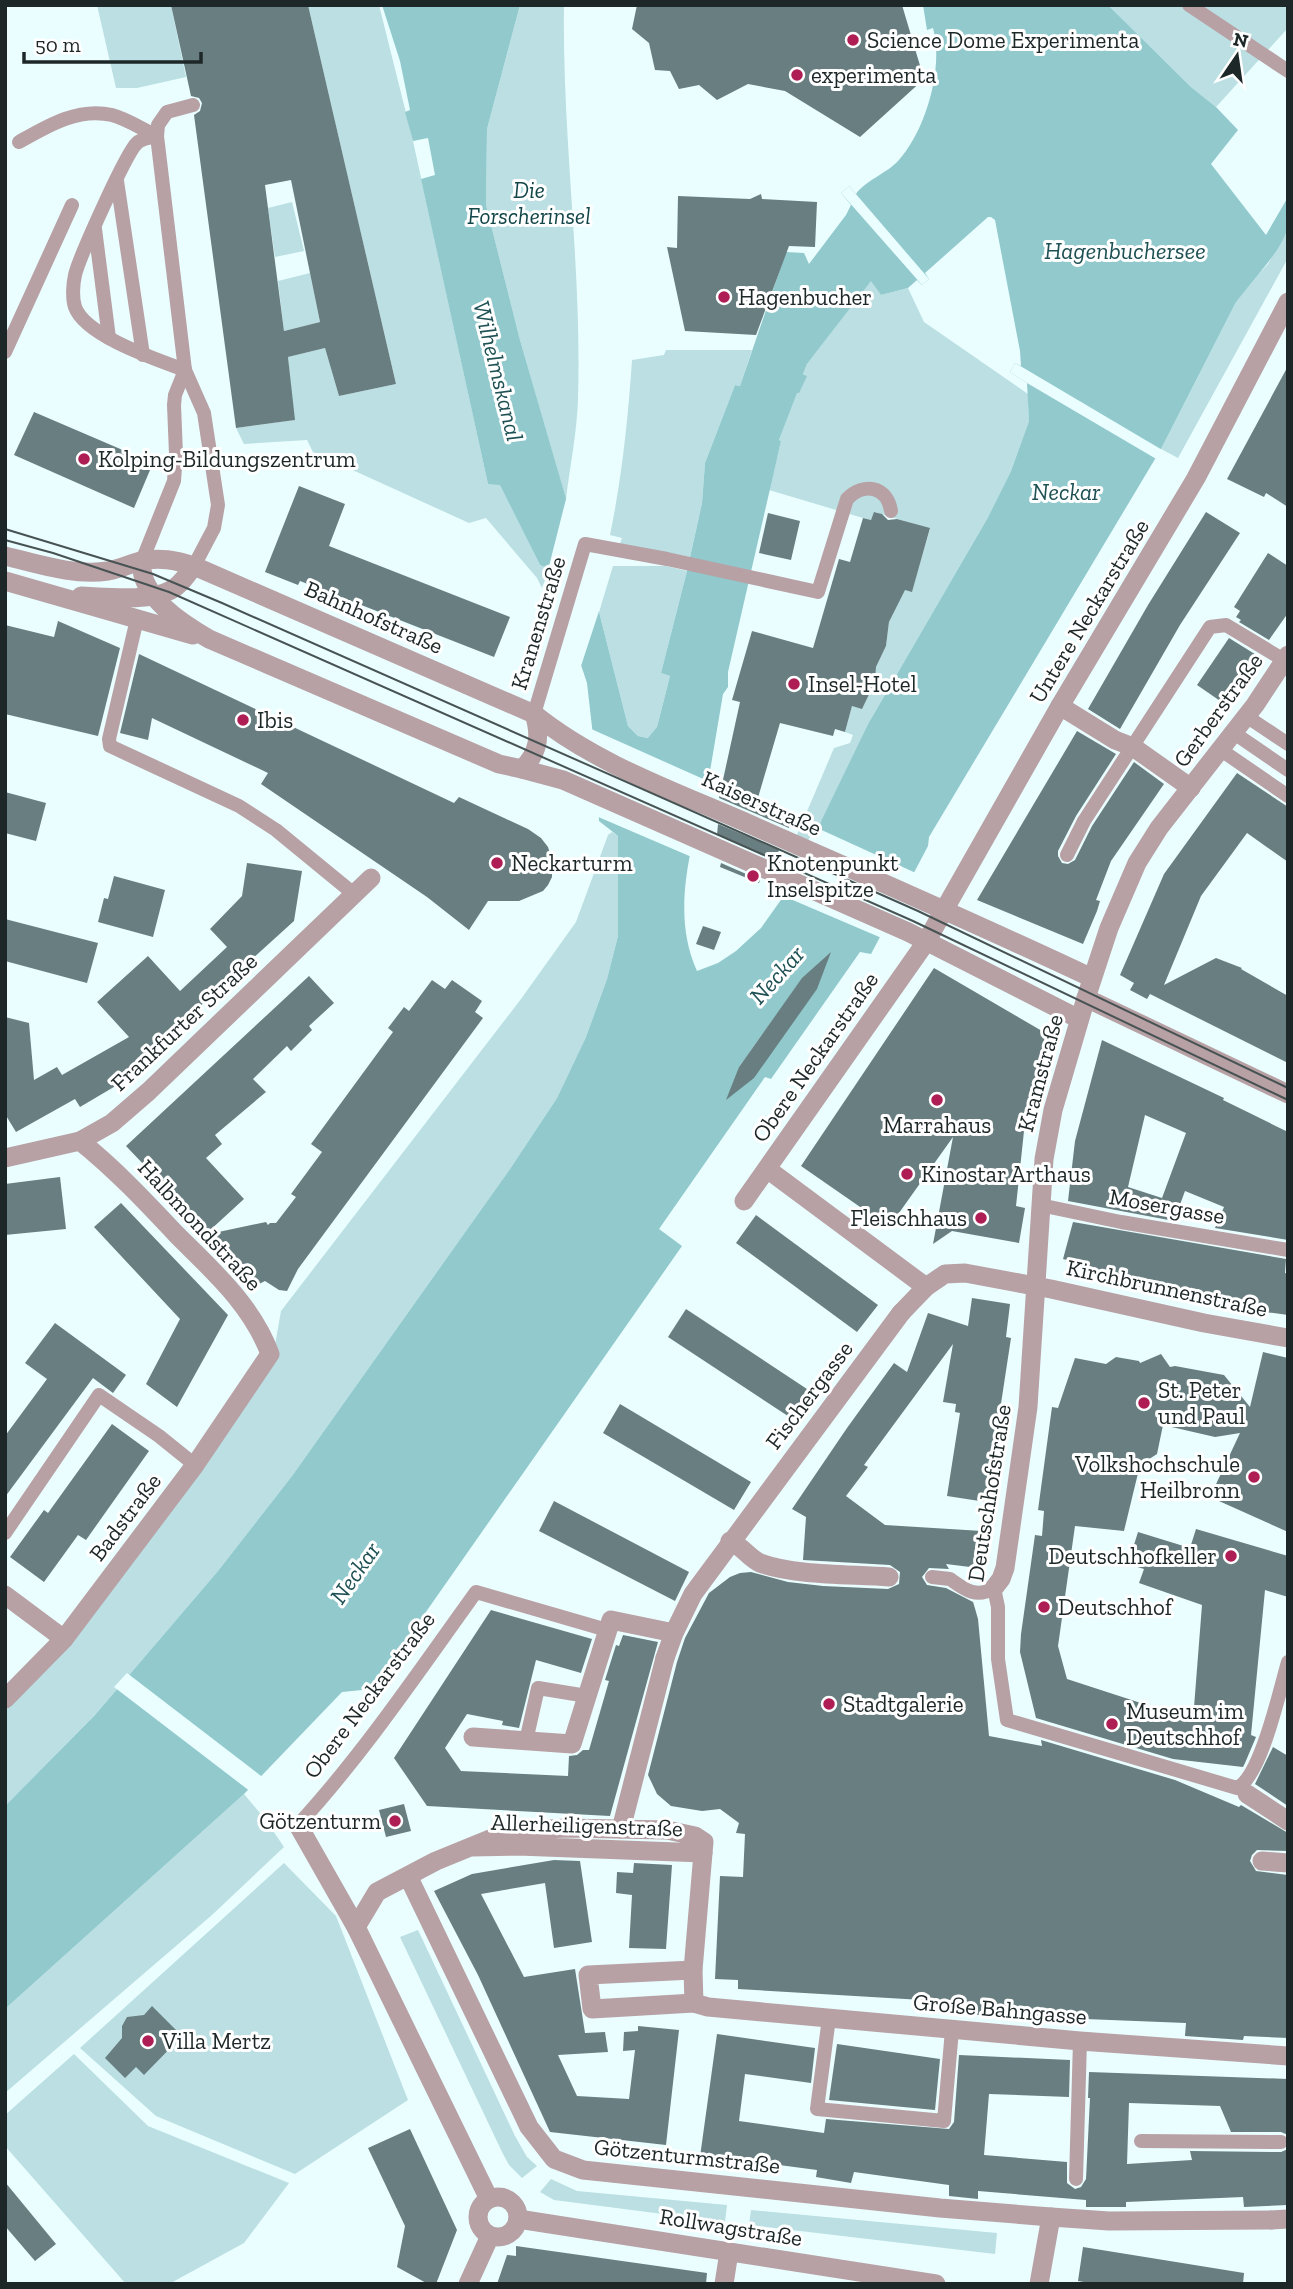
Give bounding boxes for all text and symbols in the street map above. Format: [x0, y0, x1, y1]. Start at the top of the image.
scale bar [24, 21, 201, 65]
north arrow [1202, 21, 1272, 91]
place label: Science Dome Experimenta [867, 26, 1139, 54]
text: N [1231, 27, 1250, 53]
text: 50 m [35, 32, 81, 57]
marker: Science Dome Experimenta [845, 32, 861, 48]
place label: experimenta [811, 61, 936, 89]
marker: experimenta [789, 67, 805, 83]
park label: Die Forscherinsel [467, 176, 591, 230]
water label: Hagenbuchersee [1044, 236, 1206, 265]
place label: Hagenbucher [738, 283, 872, 311]
marker: Hagenbucher [716, 289, 732, 305]
water label: Wilhelmskanal [467, 298, 530, 444]
place label: Kolping-Bildungszentrum [98, 445, 356, 473]
marker: Kolping-Bildungszentrum [76, 451, 92, 467]
water label: Neckar [1032, 477, 1101, 506]
street label: Untere Neckarstraße [1023, 514, 1155, 708]
street label: Kranenstraße [504, 553, 572, 693]
street label: Bahnhofstraße [301, 574, 447, 660]
street label: Gerberstraße [1167, 647, 1269, 773]
place label: Insel-Hotel [808, 670, 917, 698]
marker: Insel-Hotel [786, 676, 802, 692]
place label: Ibis [257, 706, 293, 734]
marker: Ibis [235, 712, 251, 728]
street label: Kaiserstraße [698, 764, 826, 842]
place label: Neckarturm [511, 849, 633, 877]
place label: Knotenpunkt Inselspitze [767, 849, 899, 903]
marker: Neckarturm [489, 855, 505, 871]
marker: Knotenpunkt Inselspitze [745, 868, 761, 884]
water label: Neckar [743, 939, 811, 1010]
street label: Frankfurter Straße [105, 947, 263, 1097]
street label: Obere Neckarstraße [746, 967, 884, 1147]
street label: Kramstraße [1011, 1011, 1069, 1135]
marker: Marrahaus [929, 1092, 945, 1108]
place label: Marrahaus [883, 1111, 991, 1139]
street label: Halbmondstraße [132, 1154, 268, 1296]
place label: Kinostar Arthaus [921, 1160, 1091, 1188]
marker: Kinostar Arthaus [899, 1166, 915, 1182]
street label: Mosergasse [1107, 1182, 1227, 1230]
place label: Fleischhaus [850, 1204, 967, 1232]
marker: Fleischhaus [973, 1210, 989, 1226]
street label: Kirchbrunnenstraße [1064, 1253, 1270, 1323]
street label: Fischergasse [759, 1335, 859, 1455]
place label: St. Peter und Paul [1158, 1376, 1245, 1430]
marker: St. Peter und Paul [1136, 1395, 1152, 1411]
street label: Deutschhofstraße [961, 1402, 1017, 1584]
place label: Volkshochschule Heilbronn [1074, 1450, 1240, 1504]
street label: Badstraße [83, 1468, 167, 1566]
marker: Volkshochschule Heilbronn [1246, 1469, 1262, 1485]
water label: Neckar [323, 1536, 387, 1609]
place label: Deutschhofkeller [1048, 1542, 1217, 1570]
marker: Deutschhofkeller [1223, 1548, 1239, 1564]
place label: Deutschhof [1058, 1593, 1174, 1621]
marker: Deutschhof [1036, 1599, 1052, 1615]
street label: Obere Neckarstraße [297, 1606, 441, 1784]
place label: Stadtgalerie [843, 1690, 964, 1718]
marker: Stadtgalerie [821, 1696, 837, 1712]
place label: Museum im Deutschhof [1126, 1697, 1244, 1751]
marker: Museum im Deutschhof [1104, 1716, 1120, 1732]
place label: Götzenturm [259, 1807, 381, 1835]
street label: Allerheiligenstraße [491, 1808, 683, 1842]
marker: Götzenturm [387, 1813, 403, 1829]
street label: Große Bahngasse [912, 1987, 1088, 2031]
place label: Villa Mertz [161, 2027, 271, 2055]
marker: Villa Mertz [140, 2033, 156, 2049]
street label: Götzenturmstraße [593, 2132, 781, 2180]
street label: Rollwagstraße [658, 2202, 804, 2252]

